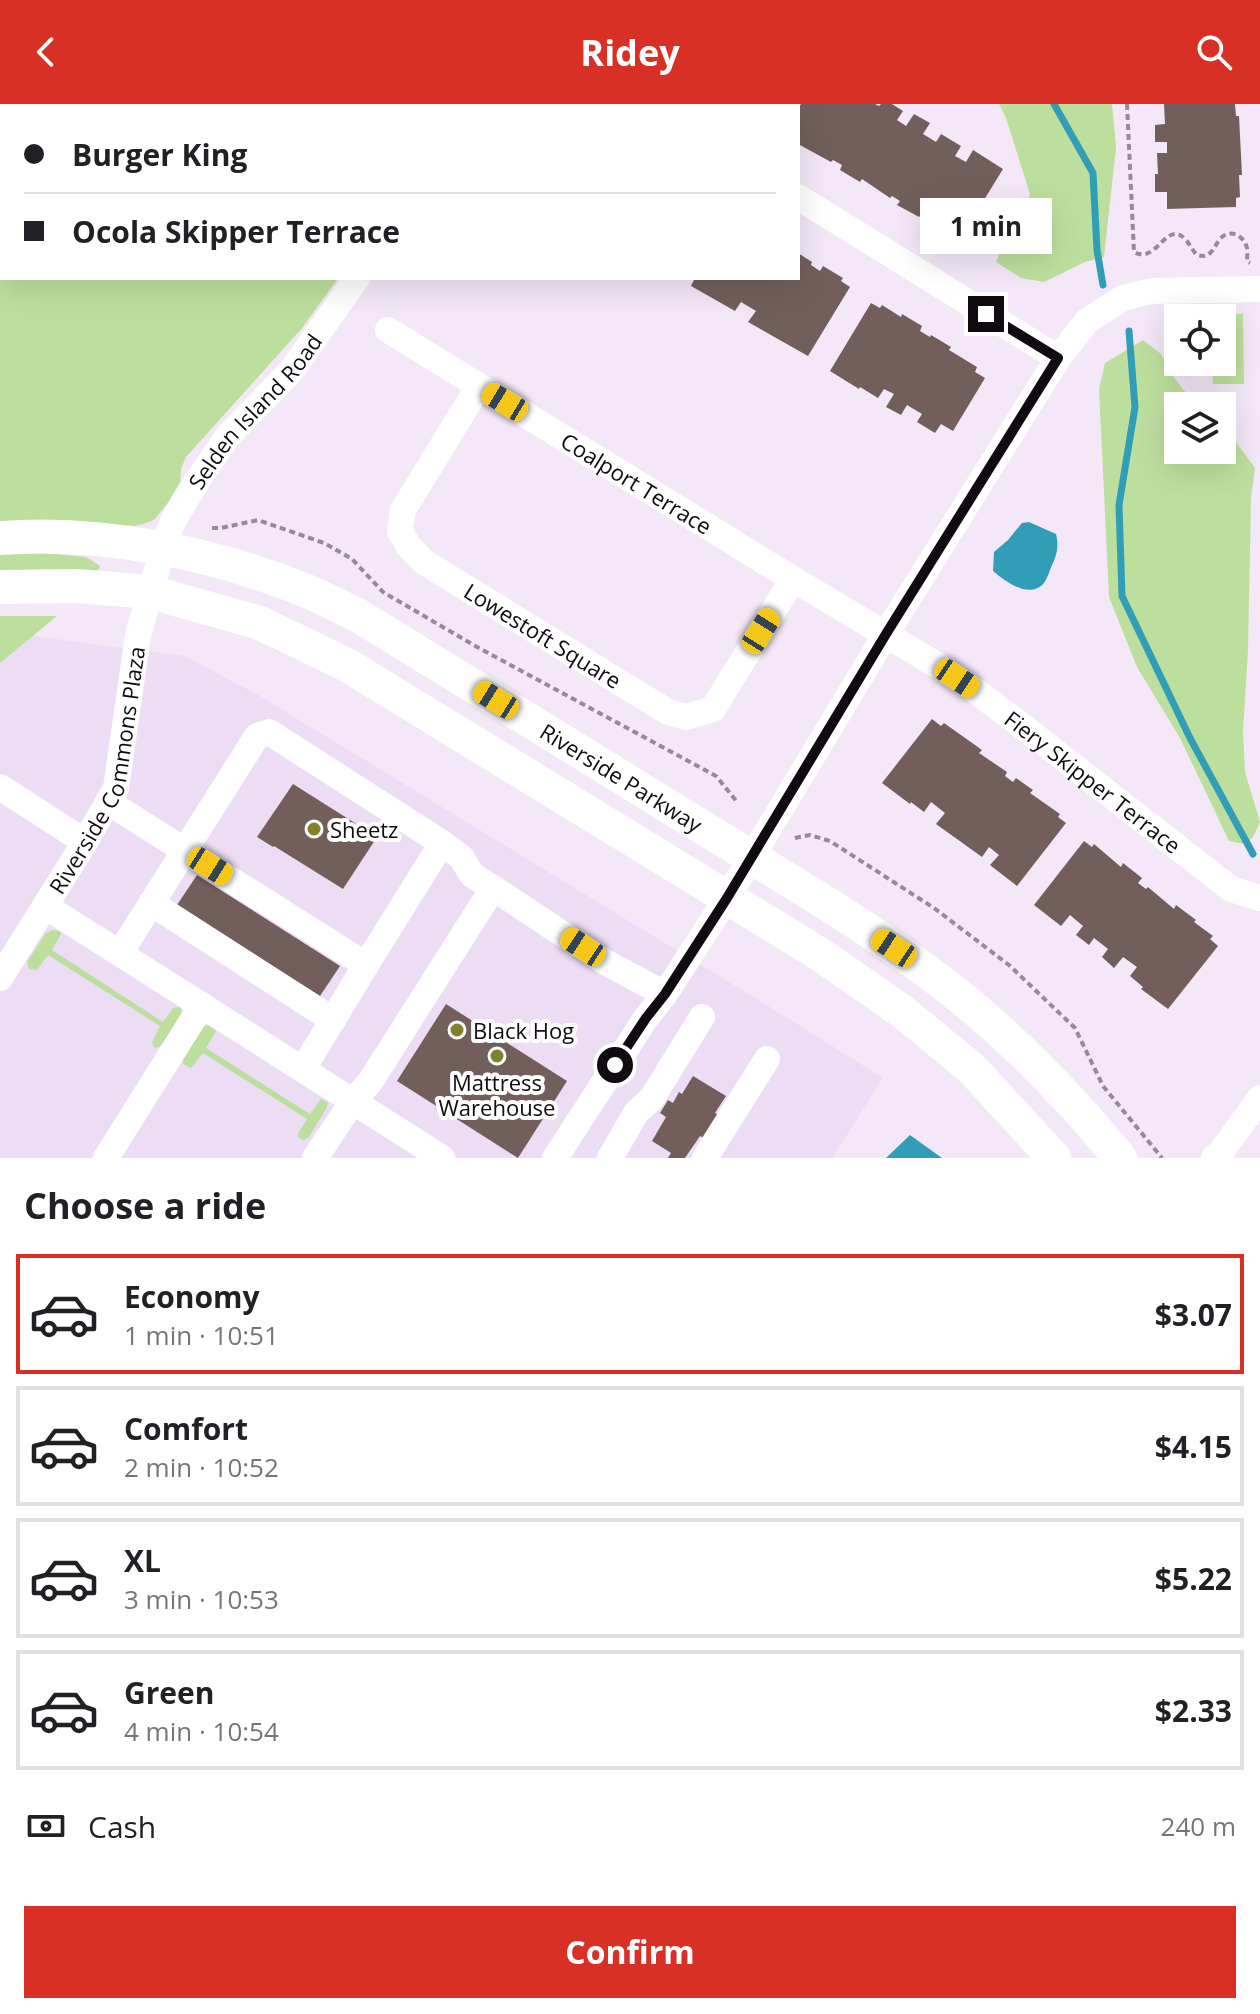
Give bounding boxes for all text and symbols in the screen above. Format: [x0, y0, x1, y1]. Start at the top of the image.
text: Ridey [580, 28, 680, 77]
icon: back [24, 30, 68, 74]
icon: search [1192, 30, 1236, 74]
text: Burger King [72, 134, 247, 175]
callout: 1 min [920, 198, 1052, 254]
text: 1 min [950, 208, 1022, 244]
text: Ocola Skipper Terrace [72, 211, 400, 252]
route end [968, 296, 1004, 332]
map controls [1164, 304, 1236, 464]
button: locate [1164, 304, 1236, 376]
street label: Selden Island Road [181, 327, 328, 494]
car [478, 379, 532, 425]
button: layers [1164, 392, 1236, 464]
street label: Coalport Terrace [556, 425, 718, 541]
street label: Lowestoft Square [459, 575, 627, 695]
car [738, 604, 784, 658]
street label: Riverside Commons Plaza [41, 644, 151, 899]
car [930, 655, 984, 701]
car [469, 677, 523, 723]
street label: Fiery Skipper Terrace [999, 703, 1187, 860]
street label: Riverside Parkway [535, 716, 709, 839]
place label: Sheetz [330, 814, 398, 844]
marker: Sheetz [305, 820, 323, 838]
car [183, 843, 237, 889]
car [556, 924, 610, 970]
car [867, 925, 921, 971]
place label: Black Hog [473, 1015, 574, 1045]
marker: Black Hog [448, 1021, 466, 1039]
marker: Mattress Warehouse [488, 1047, 506, 1065]
route start [597, 1047, 633, 1083]
place label: Mattress Warehouse [439, 1067, 555, 1122]
text: Choose a ride [24, 1181, 266, 1230]
text: Economy [124, 1276, 260, 1317]
icon: car [28, 1278, 100, 1350]
text: $3.07 [1155, 1294, 1232, 1335]
text: 1 min · 10:51 [124, 1317, 279, 1353]
text: Comfort [124, 1408, 248, 1449]
icon: car [28, 1410, 100, 1482]
text: $4.15 [1155, 1426, 1232, 1467]
text: 2 min · 10:52 [124, 1449, 279, 1485]
text: XL [124, 1540, 161, 1581]
icon: car [28, 1542, 100, 1614]
text: $5.22 [1155, 1558, 1232, 1599]
text: 3 min · 10:53 [124, 1581, 279, 1617]
text: Green [124, 1672, 215, 1713]
icon: car [28, 1674, 100, 1746]
text: $2.33 [1155, 1690, 1232, 1731]
text: 4 min · 10:54 [124, 1713, 279, 1749]
icon: cash [24, 1804, 68, 1848]
text: Cash [88, 1806, 156, 1847]
text: 240 m [1161, 1808, 1236, 1844]
button: Confirm [24, 1906, 1236, 1998]

